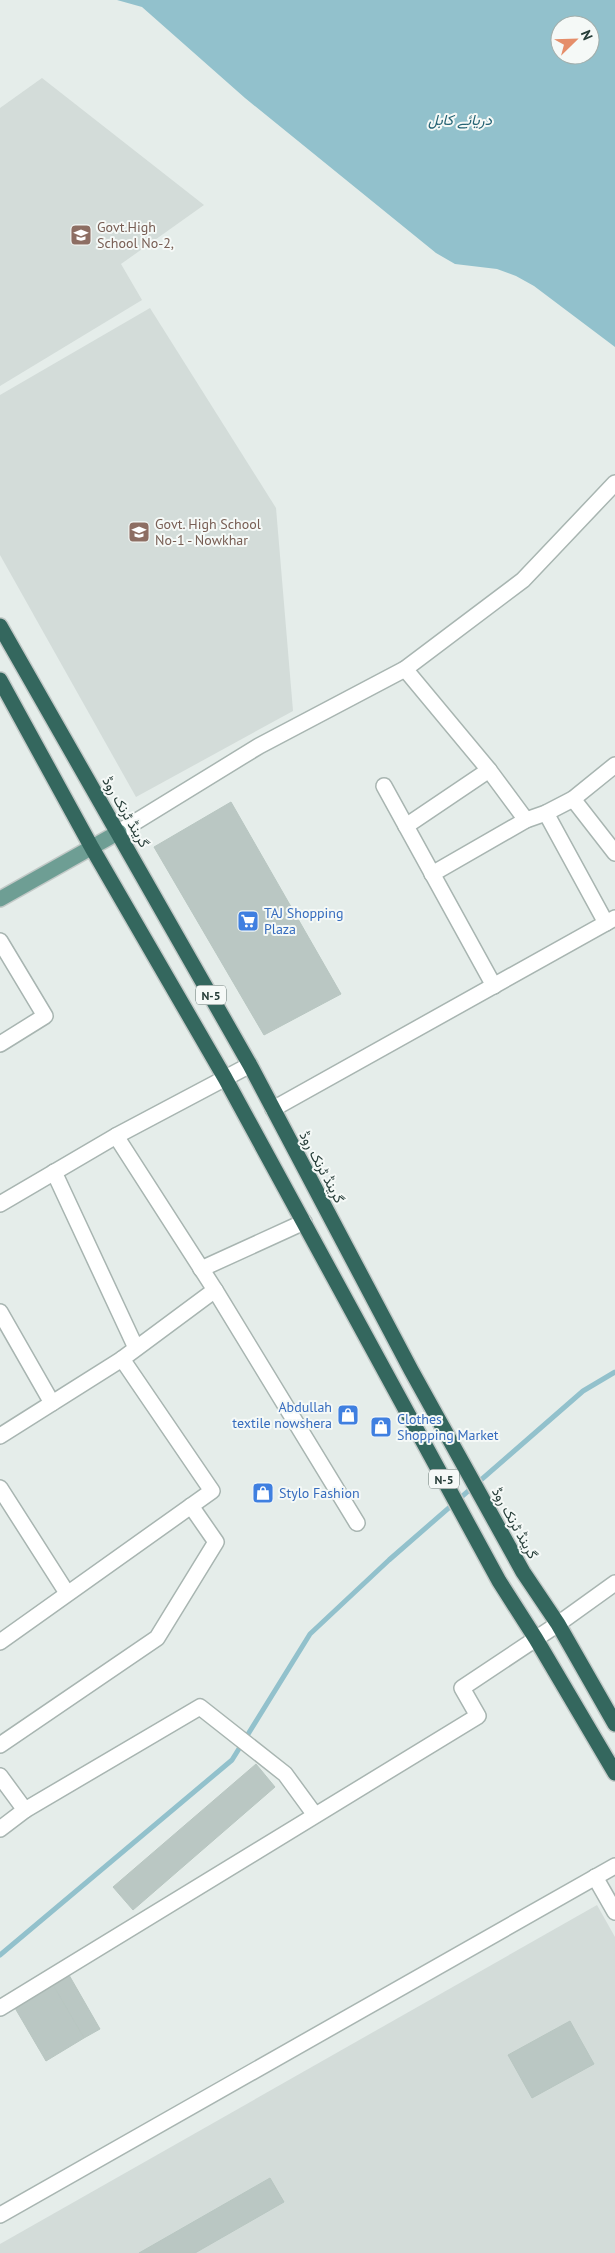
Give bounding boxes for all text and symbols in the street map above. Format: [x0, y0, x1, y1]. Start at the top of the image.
north arrow [550, 15, 600, 65]
text: N [577, 27, 597, 43]
water label: دریائے کابل [428, 110, 493, 129]
place label: Govt.High School No-2, [97, 218, 174, 252]
school or university icon: Govt.High School No-2, [69, 223, 93, 247]
place label: Govt. High School No-1 - Nowkhar [155, 515, 261, 549]
school or university icon: Govt. High School No-1 - Nowkhar [127, 520, 151, 544]
street label: گرینڈ ٹرنک روڈ [98, 773, 154, 851]
place label: TAJ Shopping Plaza [264, 904, 344, 938]
supermarket icon: TAJ Shopping Plaza [236, 909, 260, 933]
road number: N-5 [196, 986, 226, 1004]
street label: گرینڈ ٹرنک روڈ [296, 1128, 348, 1206]
place label: Abdullah textile nowshera [232, 1398, 332, 1432]
shop icon: Abdullah textile nowshera [336, 1403, 360, 1427]
place label: Clothes Shopping Market [397, 1410, 499, 1444]
shop icon: Clothes Shopping Market [369, 1415, 393, 1439]
road number: N-5 [429, 1470, 459, 1488]
shop icon: Stylo Fashion [251, 1481, 275, 1505]
place label: Stylo Fashion [279, 1484, 360, 1502]
street label: گرینڈ ٹرنک روڈ [488, 1484, 542, 1562]

